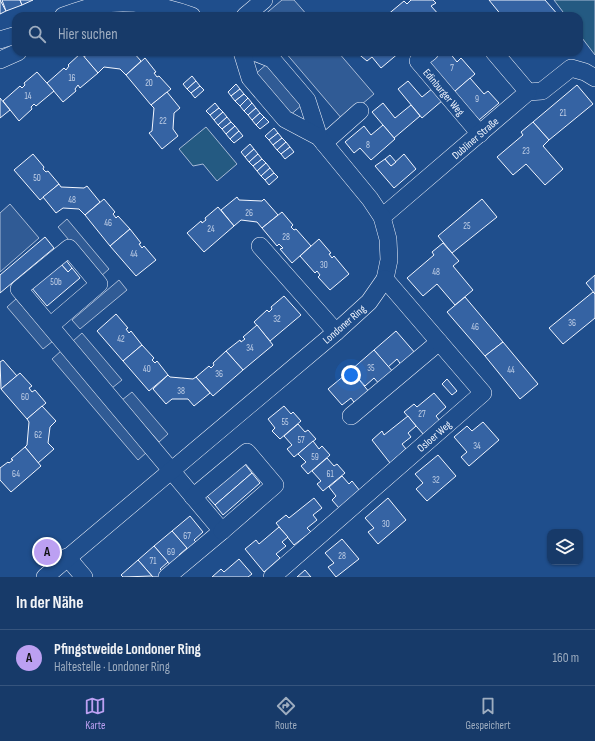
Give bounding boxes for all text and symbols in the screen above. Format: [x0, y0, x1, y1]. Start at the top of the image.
search box [12, 12, 583, 56]
icon: search [26, 23, 48, 45]
text: Hier suchen [58, 25, 118, 44]
house number: 7 [450, 63, 454, 74]
street label: Edinburger Weg [420, 66, 467, 119]
house number: 16 [68, 73, 76, 84]
house number: 20 [145, 78, 153, 89]
house number: 14 [25, 91, 32, 102]
house number: 9 [475, 94, 479, 105]
house number: 21 [560, 108, 567, 119]
street label: Dubliner Straße [449, 115, 501, 162]
house number: 22 [159, 116, 167, 127]
house number: 8 [366, 140, 370, 151]
house number: 23 [522, 146, 530, 157]
house number: 50 [33, 173, 41, 184]
house number: 48 [68, 195, 76, 206]
house number: 26 [245, 208, 253, 219]
house number: 46 [104, 218, 112, 229]
house number: 25 [463, 221, 471, 232]
house number: 24 [207, 224, 215, 235]
house number: 28 [282, 232, 290, 243]
house number: 44 [130, 249, 138, 260]
house number: 30 [320, 260, 328, 271]
house number: 48 [432, 267, 440, 278]
house number: 50b [50, 277, 62, 288]
street label: Londoner Ring [320, 302, 369, 347]
house number: 32 [273, 314, 281, 325]
house number: 36 [568, 318, 576, 329]
house number: 46 [471, 322, 479, 333]
house number: 42 [117, 334, 125, 345]
house number: 34 [246, 343, 254, 354]
house number: 35 [367, 363, 375, 374]
house number: 40 [143, 364, 151, 375]
your location [341, 365, 361, 385]
house number: 44 [507, 365, 515, 376]
house number: 36 [215, 369, 223, 380]
house number: 38 [177, 386, 185, 397]
house number: 60 [21, 392, 29, 403]
house number: 27 [418, 409, 426, 420]
house number: 55 [281, 417, 289, 428]
street label: Osloer Weg [415, 418, 455, 455]
house number: 62 [34, 430, 42, 441]
house number: 57 [297, 435, 305, 446]
house number: 34 [473, 441, 481, 452]
house number: 59 [311, 452, 319, 463]
house number: 64 [12, 469, 20, 480]
house number: 61 [326, 469, 334, 480]
house number: 32 [432, 475, 440, 486]
house number: 30 [382, 519, 390, 530]
map controls [547, 529, 583, 565]
button: layers [547, 529, 583, 565]
house number: 67 [183, 531, 191, 542]
pin: A [34, 537, 60, 567]
house number: 69 [167, 547, 175, 558]
house number: 28 [338, 551, 346, 562]
house number: 71 [150, 556, 157, 567]
text: In der Nähe [16, 593, 83, 613]
text: Pfingstweide Londoner Ring [54, 640, 201, 659]
text: A [26, 650, 32, 666]
text: 160 m [553, 650, 579, 666]
text: Haltestelle · Londoner Ring [54, 659, 170, 675]
tab: Karte [84, 695, 106, 732]
tab: Route [275, 695, 297, 732]
tab: Gespeichert [466, 695, 511, 732]

